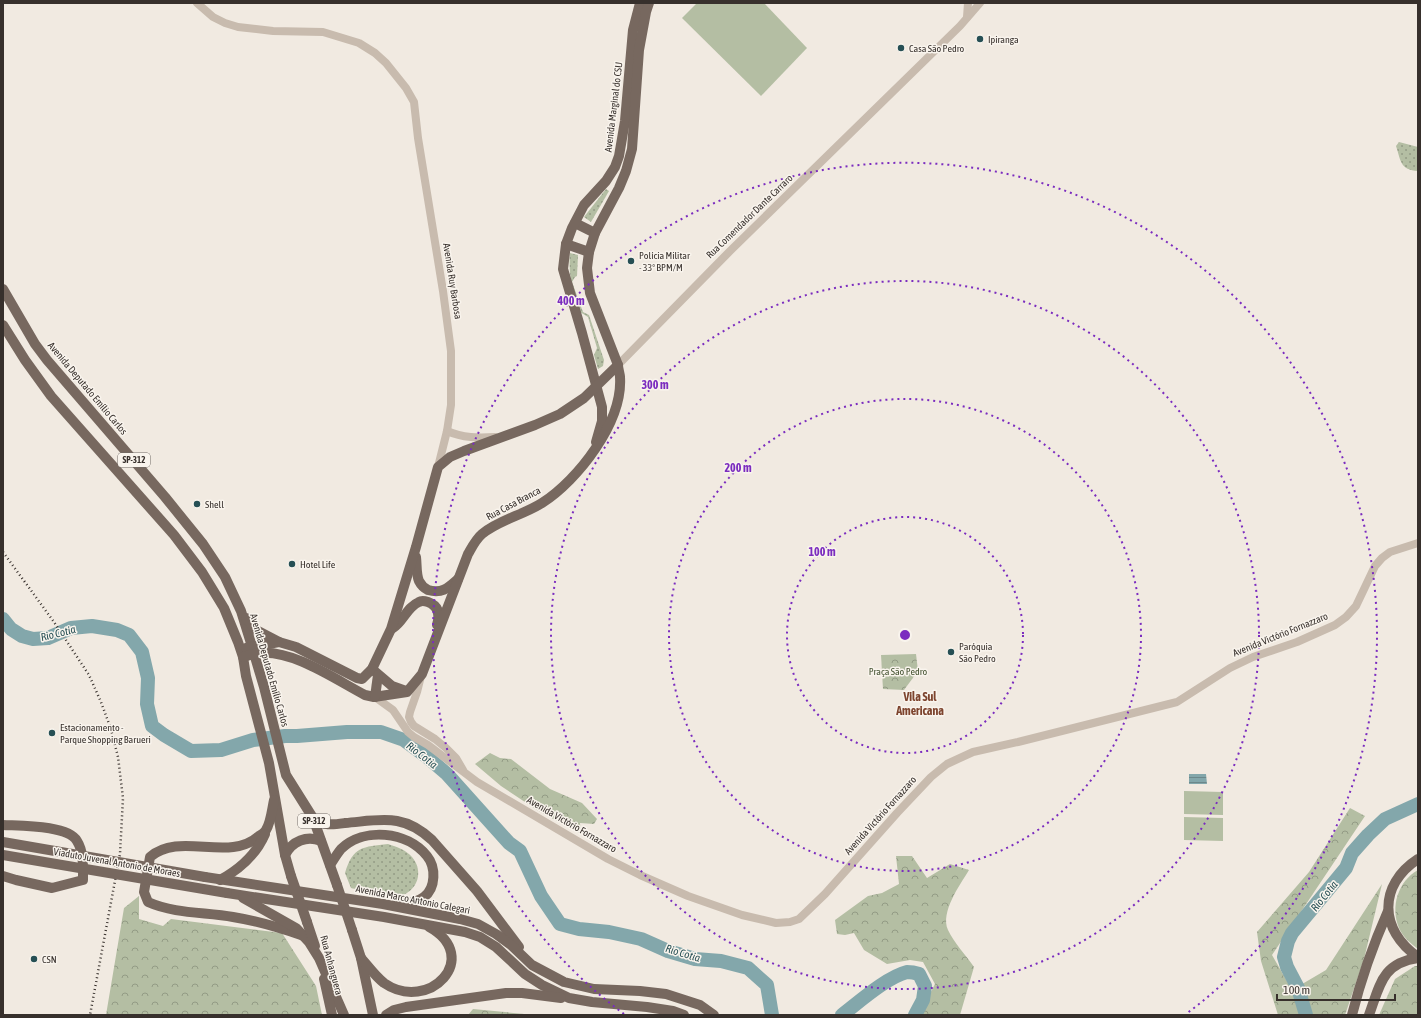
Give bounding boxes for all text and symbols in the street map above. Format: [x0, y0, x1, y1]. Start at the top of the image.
marker: Ipiranga [975, 34, 985, 44]
place label: Ipiranga [988, 34, 1019, 45]
marker: Casa São Pedro [896, 43, 906, 53]
place label: Casa São Pedro [909, 43, 965, 54]
street label: Avenida Marginal do CSU [602, 61, 625, 153]
street label: Rua Comendador Dante Carraro [704, 172, 795, 261]
street label: Avenida Ruy Barbosa [441, 242, 464, 320]
place label: Polícia Militar - 33º BPM/M [639, 250, 691, 273]
marker: Polícia Militar - 33º BPM/M [626, 256, 636, 266]
text: 400 m [556, 294, 585, 308]
street label: Avenida Deputado Emílio Carlos [46, 340, 130, 437]
text: 300 m [641, 378, 669, 392]
road number: SP-312 [118, 453, 150, 467]
text: 200 m [724, 461, 752, 475]
street label: Rua Casa Branca [484, 484, 543, 522]
marker: Shell [192, 499, 202, 509]
place label: Shell [205, 499, 224, 510]
text: 100 m [808, 545, 836, 559]
marker: Hotel Life [287, 559, 297, 569]
place label: Hotel Life [300, 559, 336, 570]
street label: Avenida Victório Fornazzaro [1231, 610, 1330, 659]
street label: Avenida Deputado Emílio Carlos [248, 612, 291, 728]
water label: Rio Cotia [39, 623, 77, 643]
centre of rings [898, 628, 912, 642]
place label: Paróquia São Pedro [959, 641, 996, 664]
marker: Paróquia São Pedro [946, 647, 956, 657]
park label: Praça São Pedro [869, 666, 928, 677]
district label: Vila Sul Americana [895, 690, 944, 718]
place label: Estacionamento - Parque Shopping Barueri [60, 722, 151, 745]
marker: Estacionamento - Parque Shopping Barueri [47, 728, 57, 738]
water label: Rio Cotia [404, 739, 440, 771]
street label: Avenida Victório Fornazzaro [842, 774, 919, 857]
street label: Avenida Victório Fornazzaro [525, 794, 619, 855]
road number: SP-312 [298, 814, 330, 828]
street label: Viaduto Juvenal Antonio de Moraes [53, 846, 182, 879]
water label: Rio Cotia [1308, 878, 1340, 914]
street label: Avenida Marco Antonio Calegari [355, 883, 471, 916]
street label: Rua Anhanguera [318, 934, 345, 996]
water label: Rio Cotia [664, 942, 702, 964]
marker: CSN [29, 954, 39, 964]
place label: CSN [42, 954, 57, 965]
scale bar [1277, 976, 1395, 1002]
text: 100 m [1283, 983, 1310, 997]

